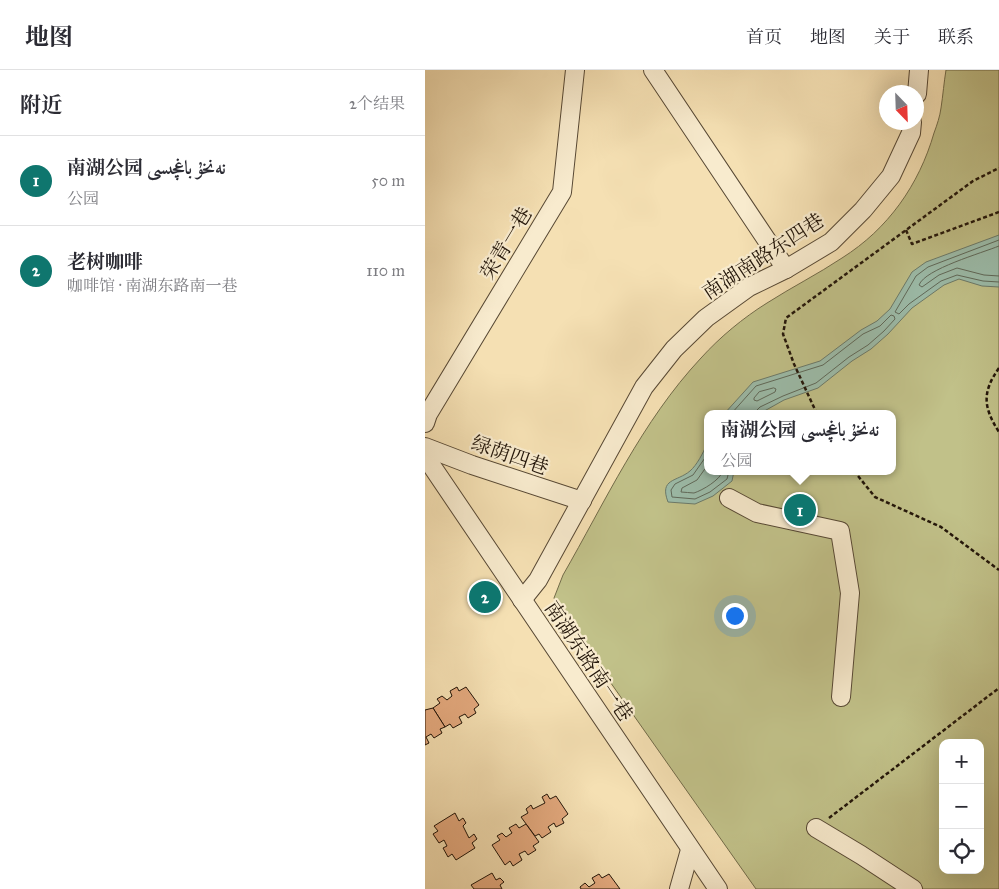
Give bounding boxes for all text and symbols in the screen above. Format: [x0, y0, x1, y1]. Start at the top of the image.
text: 地图 [25, 22, 73, 52]
text: 首页 [746, 26, 782, 48]
text: 地图 [810, 26, 846, 48]
text: 关于 [874, 26, 910, 48]
text: 联系 [938, 26, 974, 48]
north arrow [879, 85, 924, 130]
text: 附近 [20, 92, 62, 118]
text: 2个结果 [349, 94, 405, 113]
text: 南湖公园 نەنخۇ باغچىسى [67, 156, 226, 179]
text: 1 [33, 171, 39, 190]
text: 50 m [371, 171, 405, 190]
text: 公园 [67, 189, 99, 208]
street label: 荣青一巷 [475, 203, 537, 283]
street label: 南湖南路东四巷 [698, 208, 828, 304]
text: 老树咖啡 [67, 250, 143, 273]
text: 2 [32, 261, 40, 280]
text: 110 m [366, 261, 405, 280]
text: 咖啡馆 · 南湖东路南一巷 [67, 276, 237, 295]
popup [704, 410, 896, 475]
text: 南湖公园 نەنخۇ باغچىسى [721, 418, 879, 441]
street label: 绿荫四巷 [468, 431, 552, 479]
text: 公园 [721, 451, 753, 470]
pin: 1 [784, 491, 816, 529]
pin: 2 [469, 578, 501, 616]
street label: 南湖东路南一巷 [540, 596, 638, 726]
your location [722, 603, 748, 629]
map controls [939, 739, 984, 874]
button: + [939, 739, 984, 784]
button: − [939, 784, 984, 829]
button: locate [939, 829, 984, 874]

